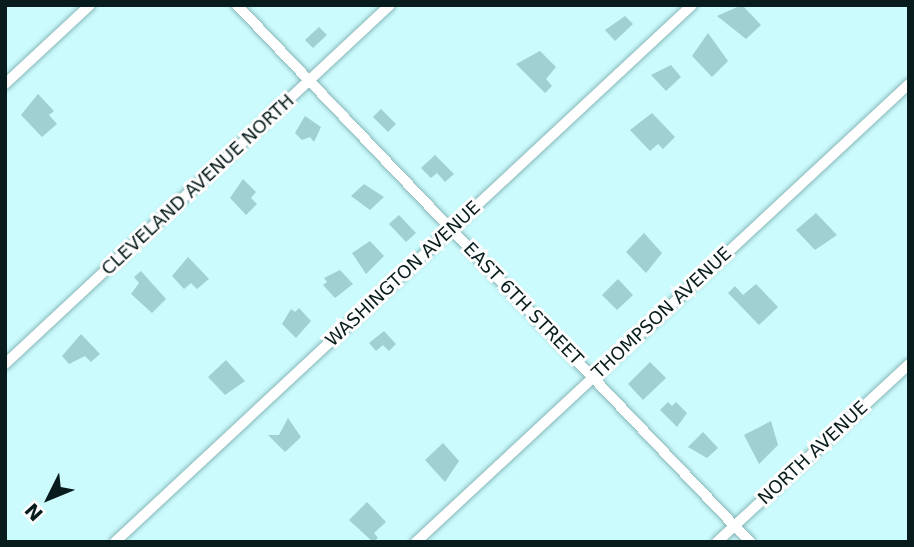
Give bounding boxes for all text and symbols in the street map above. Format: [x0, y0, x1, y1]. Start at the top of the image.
street label: CLEVELAND AVENUE NORTH [97, 90, 299, 280]
street label: WASHINGTON AVENUE [321, 197, 485, 351]
street label: EAST 6TH STREET [459, 238, 587, 370]
street label: THOMPSON AVENUE [588, 243, 736, 383]
street label: NORTH AVENUE [754, 397, 872, 509]
north arrow [14, 463, 84, 533]
text: N [20, 499, 47, 526]

